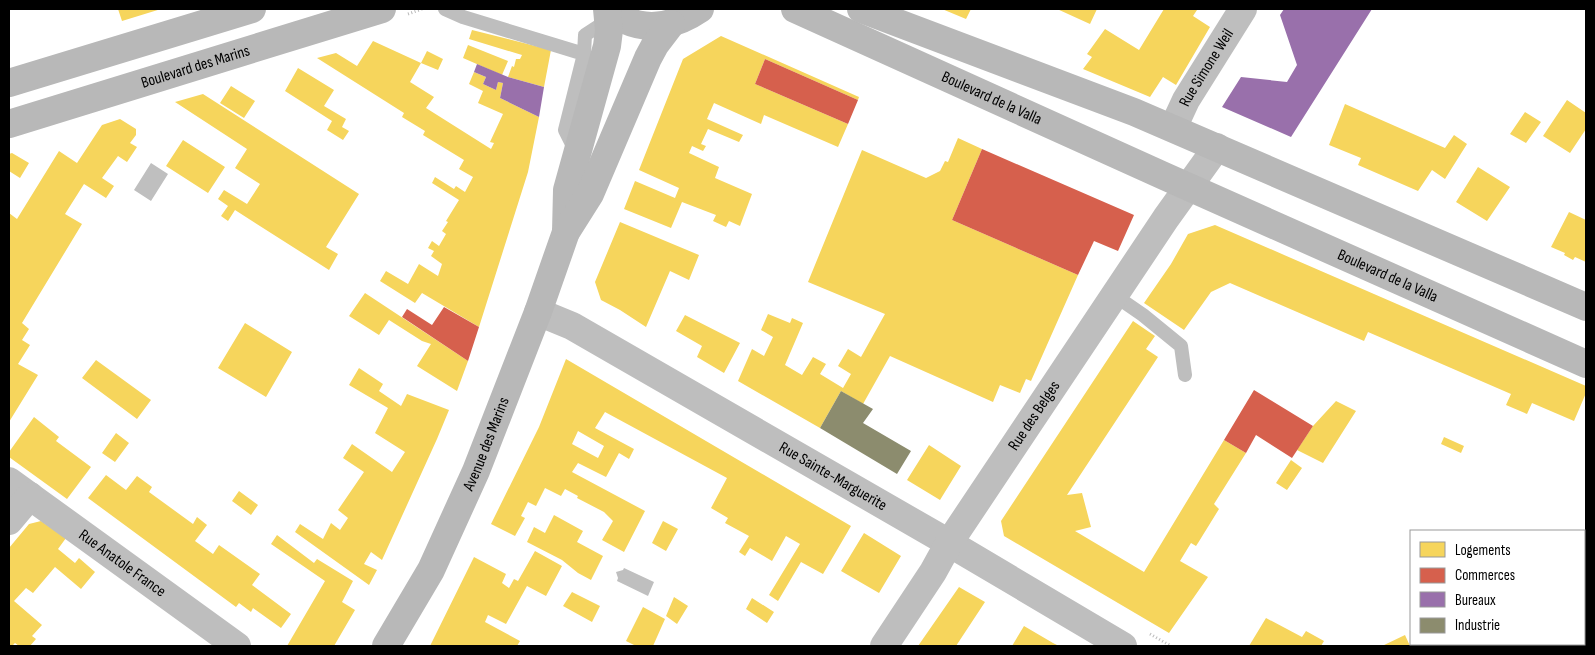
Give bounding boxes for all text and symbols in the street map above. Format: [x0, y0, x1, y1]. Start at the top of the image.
street label: Rue Simone Weil [1175, 25, 1238, 109]
street label: Boulevard des Marins [139, 41, 252, 92]
street label: Boulevard de la Valla [939, 67, 1045, 129]
street label: Boulevard de la Valla [1335, 245, 1441, 306]
street label: Rue des Belges [1004, 377, 1064, 454]
street label: Avenue des Marins [458, 394, 513, 495]
street label: Rue Sainte-Marguerite [776, 438, 890, 515]
street label: Rue Anatole France [75, 525, 170, 601]
legend [1410, 530, 1585, 645]
text: Logements [1455, 541, 1511, 560]
text: Commerces [1455, 566, 1515, 585]
text: Bureaux [1455, 591, 1496, 610]
text: Industrie [1455, 616, 1500, 635]

